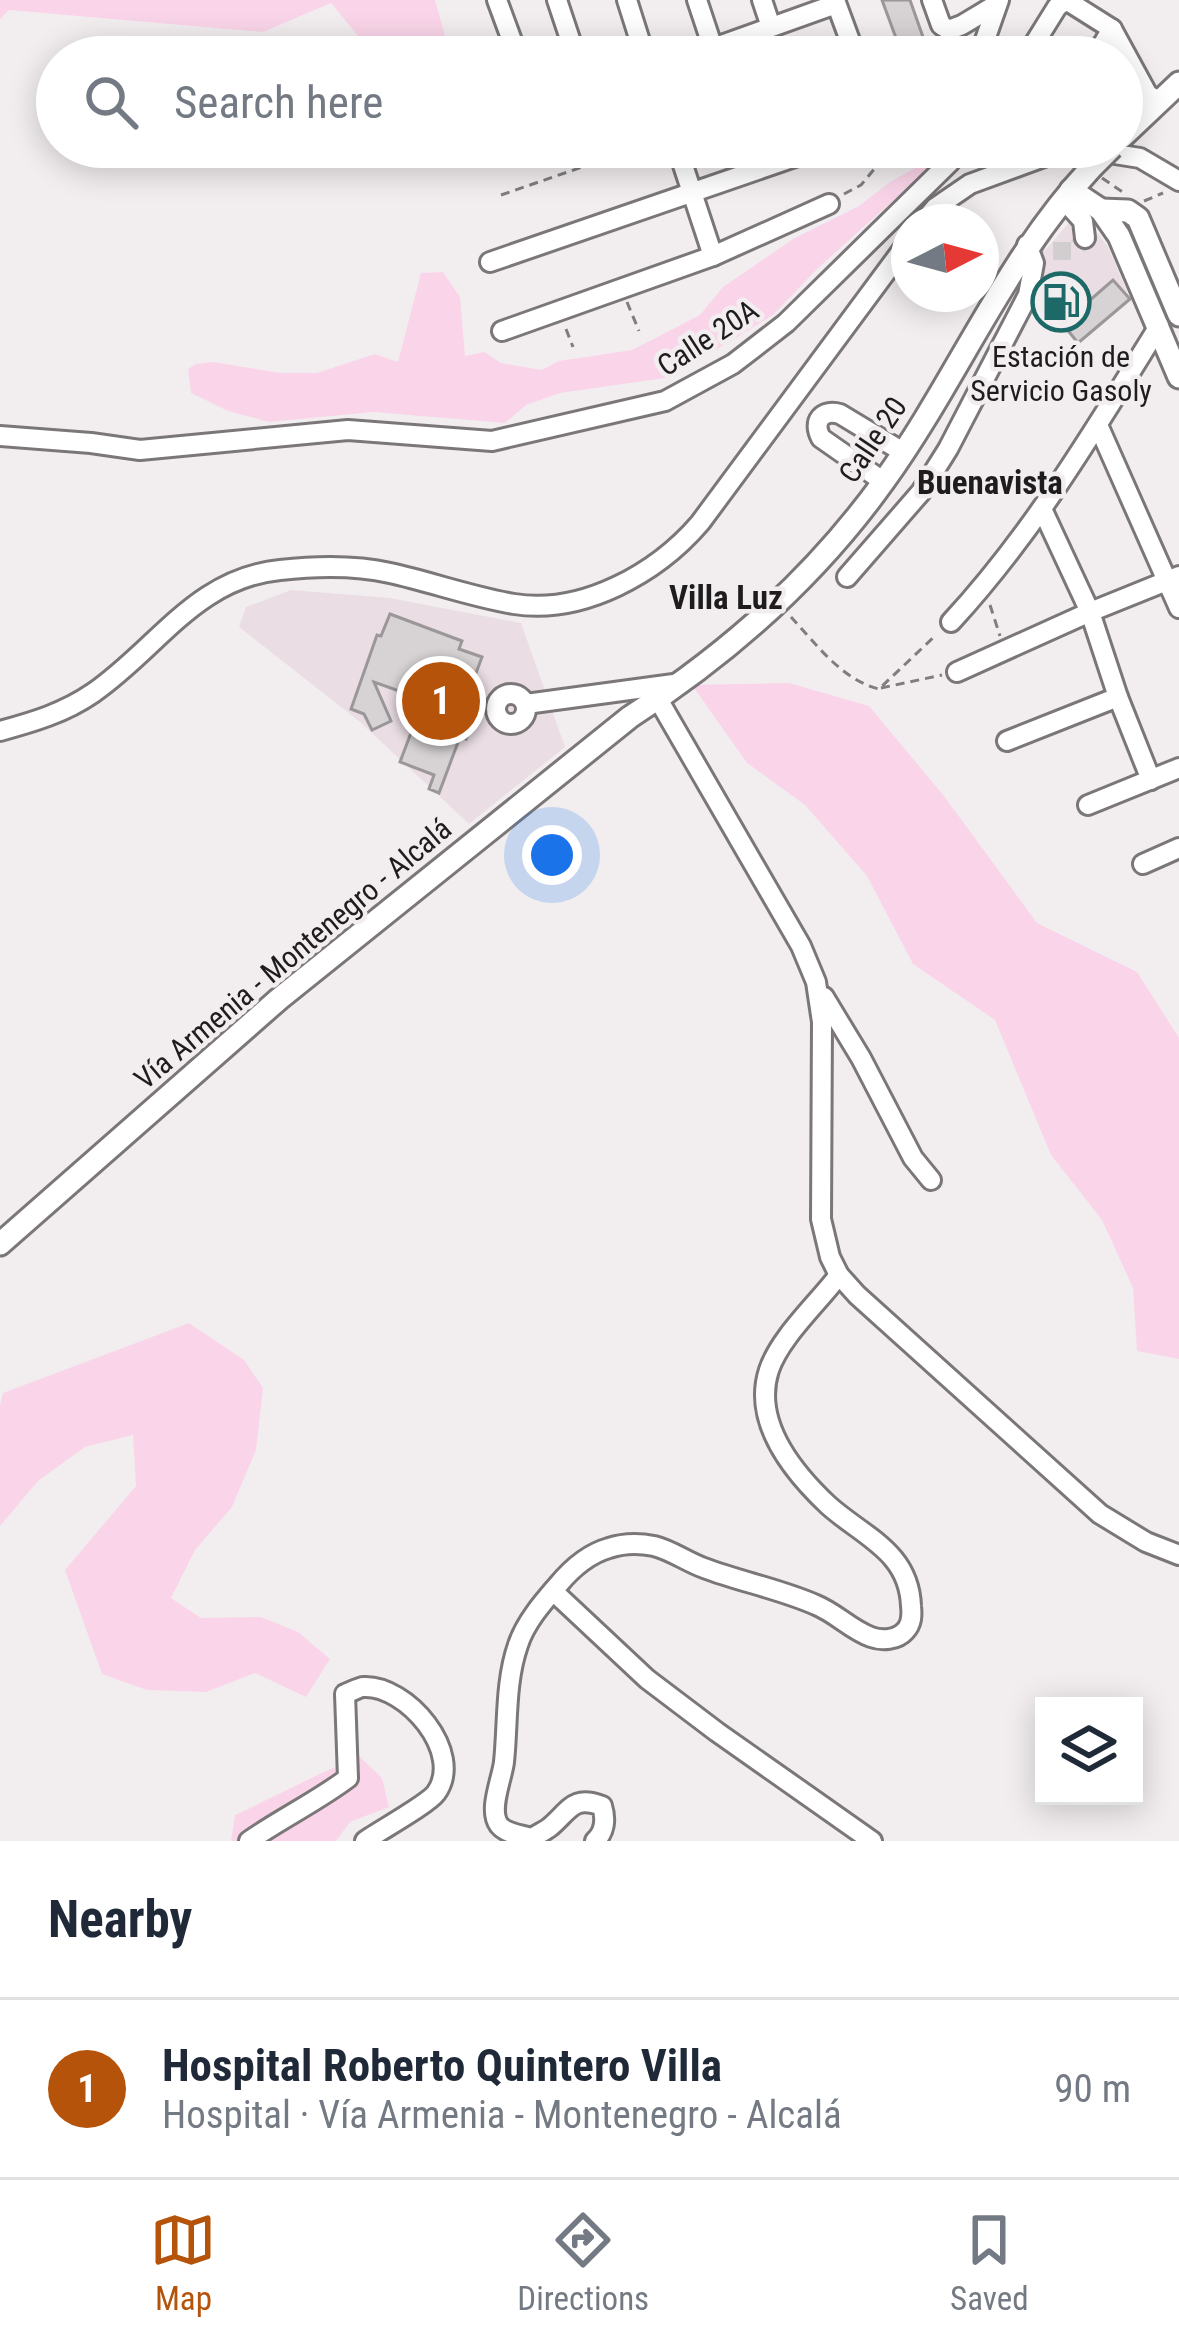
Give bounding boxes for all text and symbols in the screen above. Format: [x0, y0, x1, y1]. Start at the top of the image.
search box [36, 36, 1143, 168]
icon: search [78, 69, 144, 135]
text: Search here [174, 76, 383, 129]
north arrow [891, 204, 999, 312]
fuel station icon: Estación de Servicio Gasoly [1030, 271, 1092, 333]
street label: Calle 20A [651, 292, 765, 383]
place label: Estación de Servicio Gasoly [970, 339, 1152, 408]
street label: Calle 20 [831, 390, 914, 489]
district label: Buenavista [917, 463, 1063, 502]
district label: Villa Luz [669, 578, 783, 617]
pin: 1 [402, 656, 480, 746]
street label: Vía Armenia - Montenegro - Alcalá [127, 811, 458, 1096]
your location [522, 825, 582, 885]
map controls [1035, 1697, 1143, 1805]
button: layers [1035, 1697, 1143, 1805]
text: Nearby [48, 1890, 192, 1949]
text: Hospital Roberto Quintero Villa [162, 2039, 722, 2092]
text: 1 [77, 2066, 97, 2112]
text: 90 m [1054, 2066, 1131, 2112]
text: Hospital · Vía Armenia - Montenegro - Alcalá [162, 2092, 842, 2138]
tab: Map [150, 2207, 216, 2318]
tab: Directions [517, 2207, 649, 2318]
tab: Saved [950, 2207, 1029, 2318]

